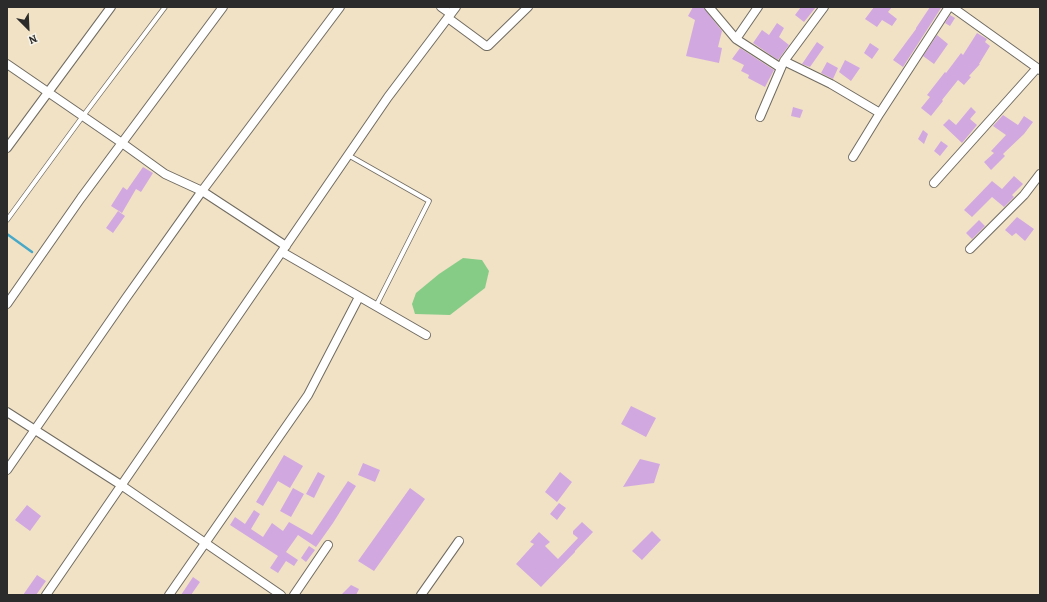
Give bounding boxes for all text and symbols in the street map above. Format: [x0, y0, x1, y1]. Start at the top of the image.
north arrow [8, 8, 48, 48]
text: N [26, 31, 40, 48]

